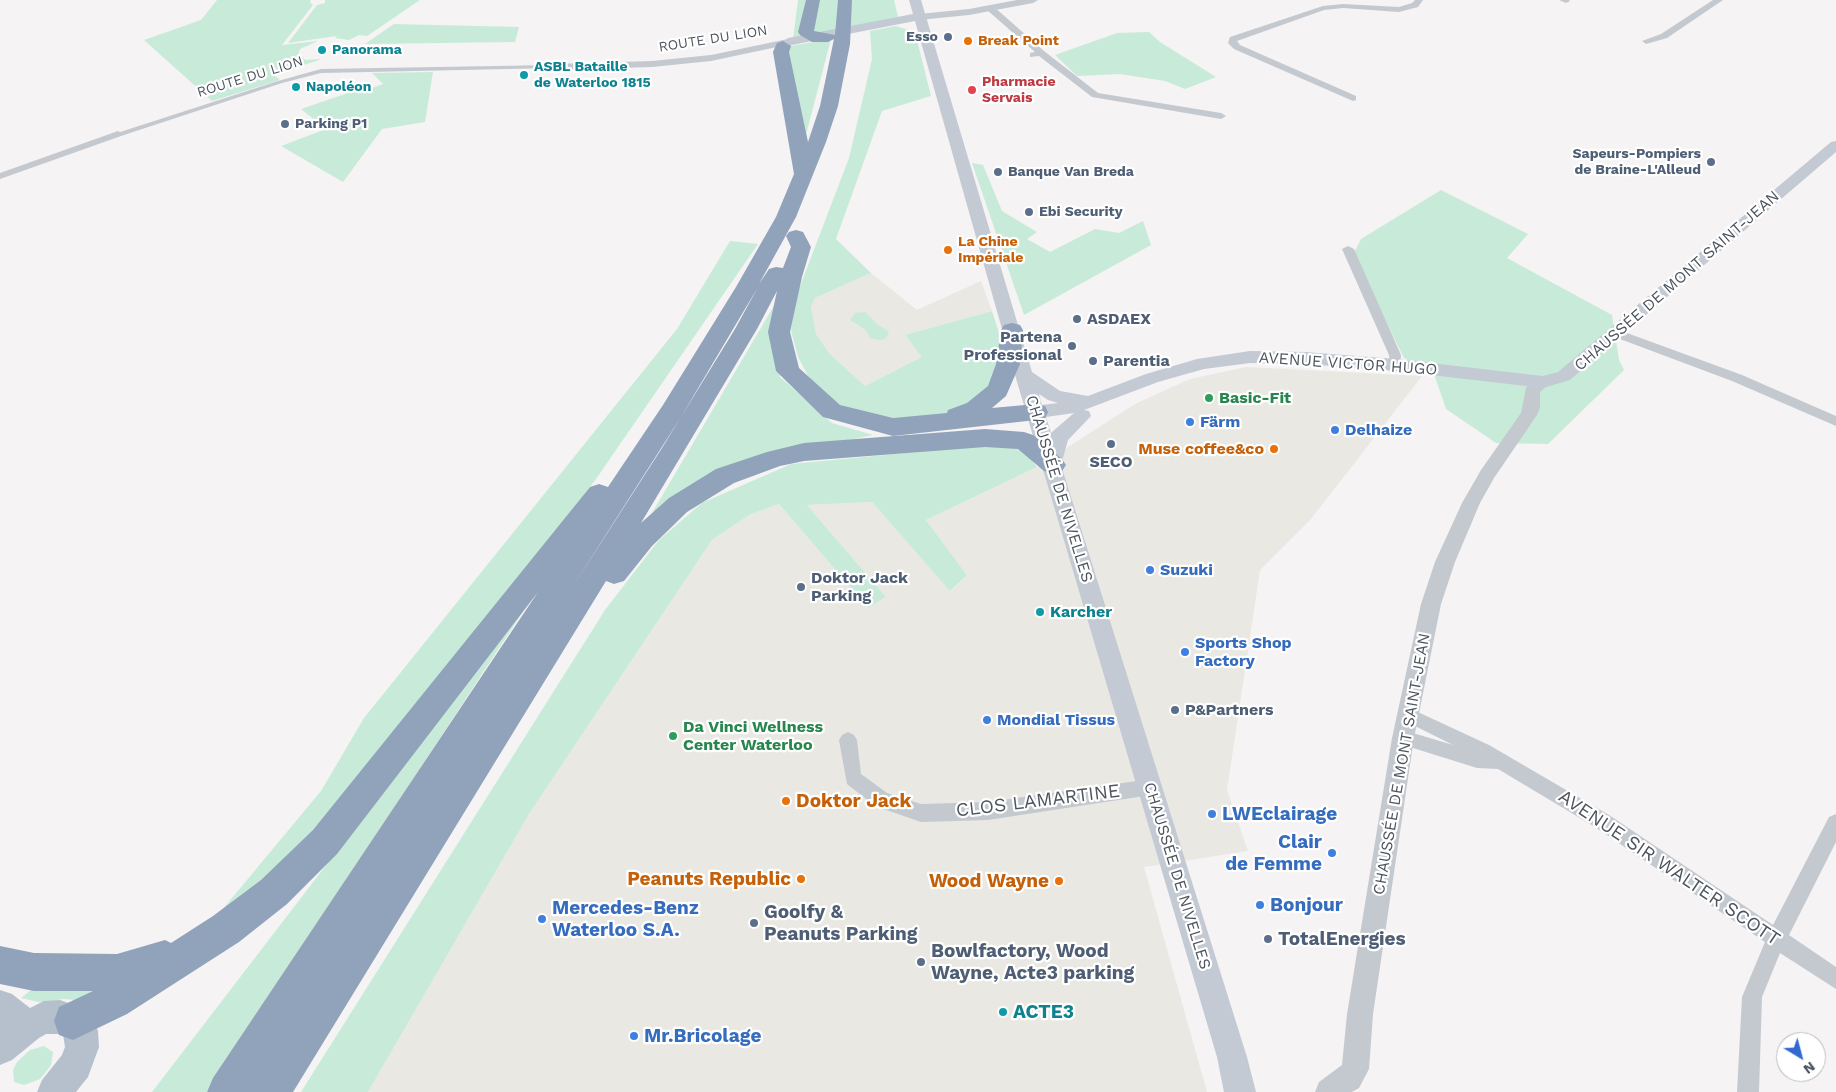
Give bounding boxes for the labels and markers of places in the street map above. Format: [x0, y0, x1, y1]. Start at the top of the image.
place label: Esso [906, 29, 938, 45]
marker: Esso [942, 31, 954, 43]
place label: Break Point [978, 33, 1059, 49]
marker: Break Point [962, 35, 974, 47]
place label: Panorama [332, 42, 402, 58]
marker: Panorama [316, 44, 328, 56]
place label: ASBL Bataille de Waterloo 1815 [534, 59, 651, 92]
marker: ASBL Bataille de Waterloo 1815 [518, 69, 530, 81]
place label: Pharmacie Servais [982, 74, 1056, 106]
place label: Napoléon [306, 79, 371, 95]
marker: Napoléon [290, 81, 302, 93]
marker: Pharmacie Servais [966, 84, 978, 96]
place label: Parking P1 [295, 116, 367, 132]
marker: Parking P1 [279, 118, 291, 130]
place label: Sapeurs-Pompiers de Braine-L'Alleud [1573, 146, 1701, 178]
marker: Sapeurs-Pompiers de Braine-L'Alleud [1705, 156, 1717, 168]
place label: Banque Van Breda [1008, 164, 1134, 180]
marker: Banque Van Breda [992, 166, 1004, 178]
place label: Ebi Security [1039, 204, 1123, 220]
marker: Ebi Security [1023, 206, 1035, 218]
place label: La Chine Impériale [958, 234, 1023, 266]
marker: La Chine Impériale [942, 244, 954, 256]
place label: ASDAEX [1087, 309, 1151, 329]
marker: ASDAEX [1071, 313, 1083, 325]
place label: Partena Professional [963, 327, 1062, 365]
marker: Partena Professional [1066, 340, 1078, 352]
place label: Parentia [1103, 351, 1170, 371]
marker: Parentia [1087, 355, 1099, 367]
place label: Basic-Fit [1219, 388, 1291, 408]
marker: Basic-Fit [1203, 392, 1215, 404]
place label: Färm [1200, 412, 1240, 432]
marker: Färm [1184, 416, 1196, 428]
place label: Delhaize [1345, 420, 1412, 440]
marker: Delhaize [1329, 424, 1341, 436]
marker: SECO [1105, 438, 1117, 450]
place label: Muse coffee&co [1138, 439, 1264, 459]
marker: Muse coffee&co [1268, 443, 1280, 455]
place label: SECO [1089, 452, 1133, 472]
place label: Suzuki [1160, 560, 1213, 580]
marker: Suzuki [1144, 564, 1156, 576]
place label: Doktor Jack Parking [811, 568, 908, 606]
marker: Doktor Jack Parking [795, 581, 807, 593]
place label: Karcher [1050, 602, 1112, 622]
marker: Karcher [1034, 606, 1046, 618]
place label: Sports Shop Factory [1195, 633, 1292, 671]
marker: Sports Shop Factory [1179, 646, 1191, 658]
place label: P&Partners [1185, 700, 1274, 720]
marker: P&Partners [1169, 704, 1181, 716]
place label: Mondial Tissus [997, 710, 1115, 730]
marker: Mondial Tissus [981, 714, 993, 726]
place label: Da Vinci Wellness Center Waterloo [683, 717, 823, 755]
marker: Da Vinci Wellness Center Waterloo [667, 730, 679, 742]
place label: Doktor Jack [796, 790, 911, 812]
marker: Doktor Jack [780, 795, 792, 807]
place label: LWEclairage [1222, 803, 1337, 825]
marker: LWEclairage [1206, 808, 1218, 820]
place label: Clair de Femme [1225, 831, 1322, 875]
marker: Clair de Femme [1326, 847, 1338, 859]
place label: Peanuts Republic [627, 868, 791, 890]
place label: Wood Wayne [929, 870, 1049, 892]
marker: Peanuts Republic [795, 873, 807, 885]
marker: Wood Wayne [1053, 875, 1065, 887]
place label: Bonjour [1270, 894, 1343, 916]
place label: Mercedes-Benz Waterloo S.A. [552, 897, 699, 941]
marker: Bonjour [1254, 899, 1266, 911]
place label: Goolfy & Peanuts Parking [764, 901, 917, 945]
marker: Mercedes-Benz Waterloo S.A. [536, 913, 548, 925]
marker: Goolfy & Peanuts Parking [748, 917, 760, 929]
place label: TotalEnergies [1278, 928, 1406, 950]
marker: TotalEnergies [1262, 933, 1274, 945]
place label: Bowlfactory, Wood Wayne, Acte3 parking [931, 940, 1134, 984]
marker: Bowlfactory, Wood Wayne, Acte3 parking [915, 956, 927, 968]
place label: ACTE3 [1013, 1001, 1074, 1023]
marker: ACTE3 [997, 1006, 1009, 1018]
place label: Mr.Bricolage [644, 1025, 761, 1047]
marker: Mr.Bricolage [628, 1030, 640, 1042]

